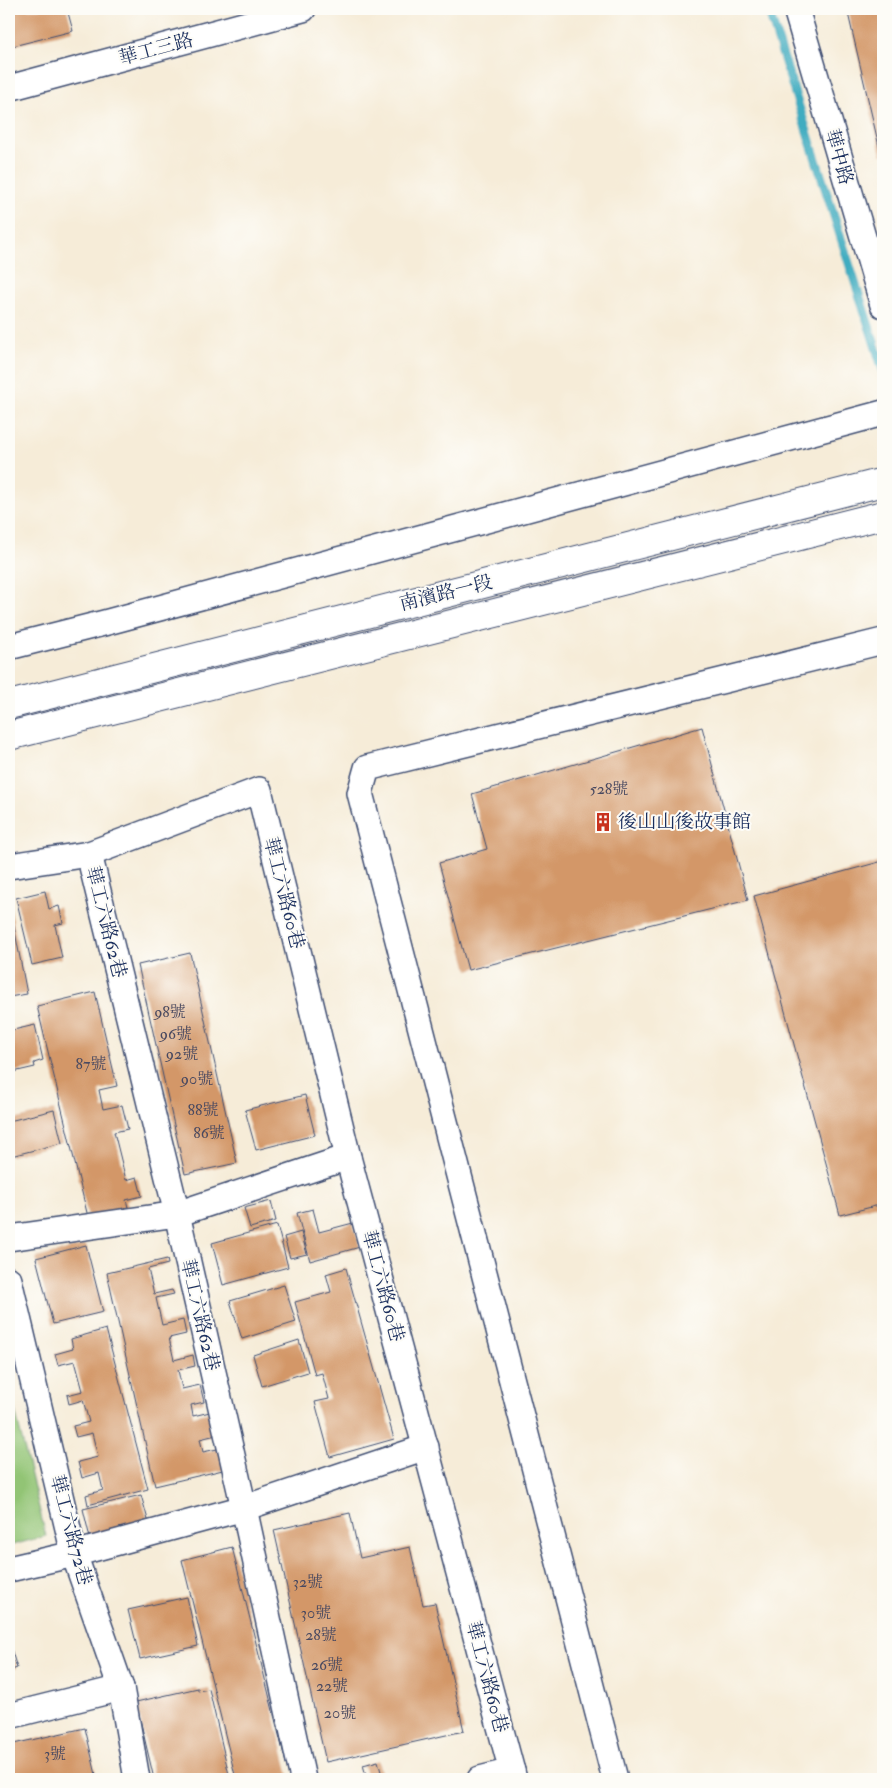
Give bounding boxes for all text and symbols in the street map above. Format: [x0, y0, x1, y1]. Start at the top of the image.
street label: 華工三路 [116, 28, 196, 70]
street label: 華中路 [820, 126, 858, 188]
street label: 南濱路一段 [397, 570, 495, 616]
house number: 528號 [590, 779, 628, 799]
place label: 後山山後故事館 [618, 810, 751, 834]
building icon: 後山山後故事館 [592, 811, 614, 833]
street label: 華工六路60巷 [259, 835, 309, 951]
street label: 華工六路62巷 [81, 864, 131, 980]
house number: 98號 [153, 1002, 186, 1022]
house number: 96號 [159, 1024, 192, 1044]
house number: 92號 [165, 1044, 198, 1064]
house number: 87號 [76, 1054, 106, 1074]
house number: 90號 [180, 1069, 213, 1089]
house number: 88號 [187, 1100, 219, 1120]
house number: 86號 [193, 1123, 225, 1143]
street label: 華工六路60巷 [357, 1228, 409, 1344]
street label: 華工六路62巷 [175, 1257, 225, 1373]
street label: 華工六路72巷 [45, 1472, 97, 1588]
house number: 32號 [293, 1572, 323, 1592]
house number: 30號 [301, 1603, 331, 1623]
street label: 華工六路60巷 [461, 1619, 513, 1735]
house number: 28號 [305, 1625, 337, 1645]
house number: 26號 [311, 1655, 343, 1675]
house number: 22號 [316, 1676, 348, 1696]
house number: 20號 [324, 1703, 356, 1723]
house number: 3號 [44, 1744, 66, 1764]

